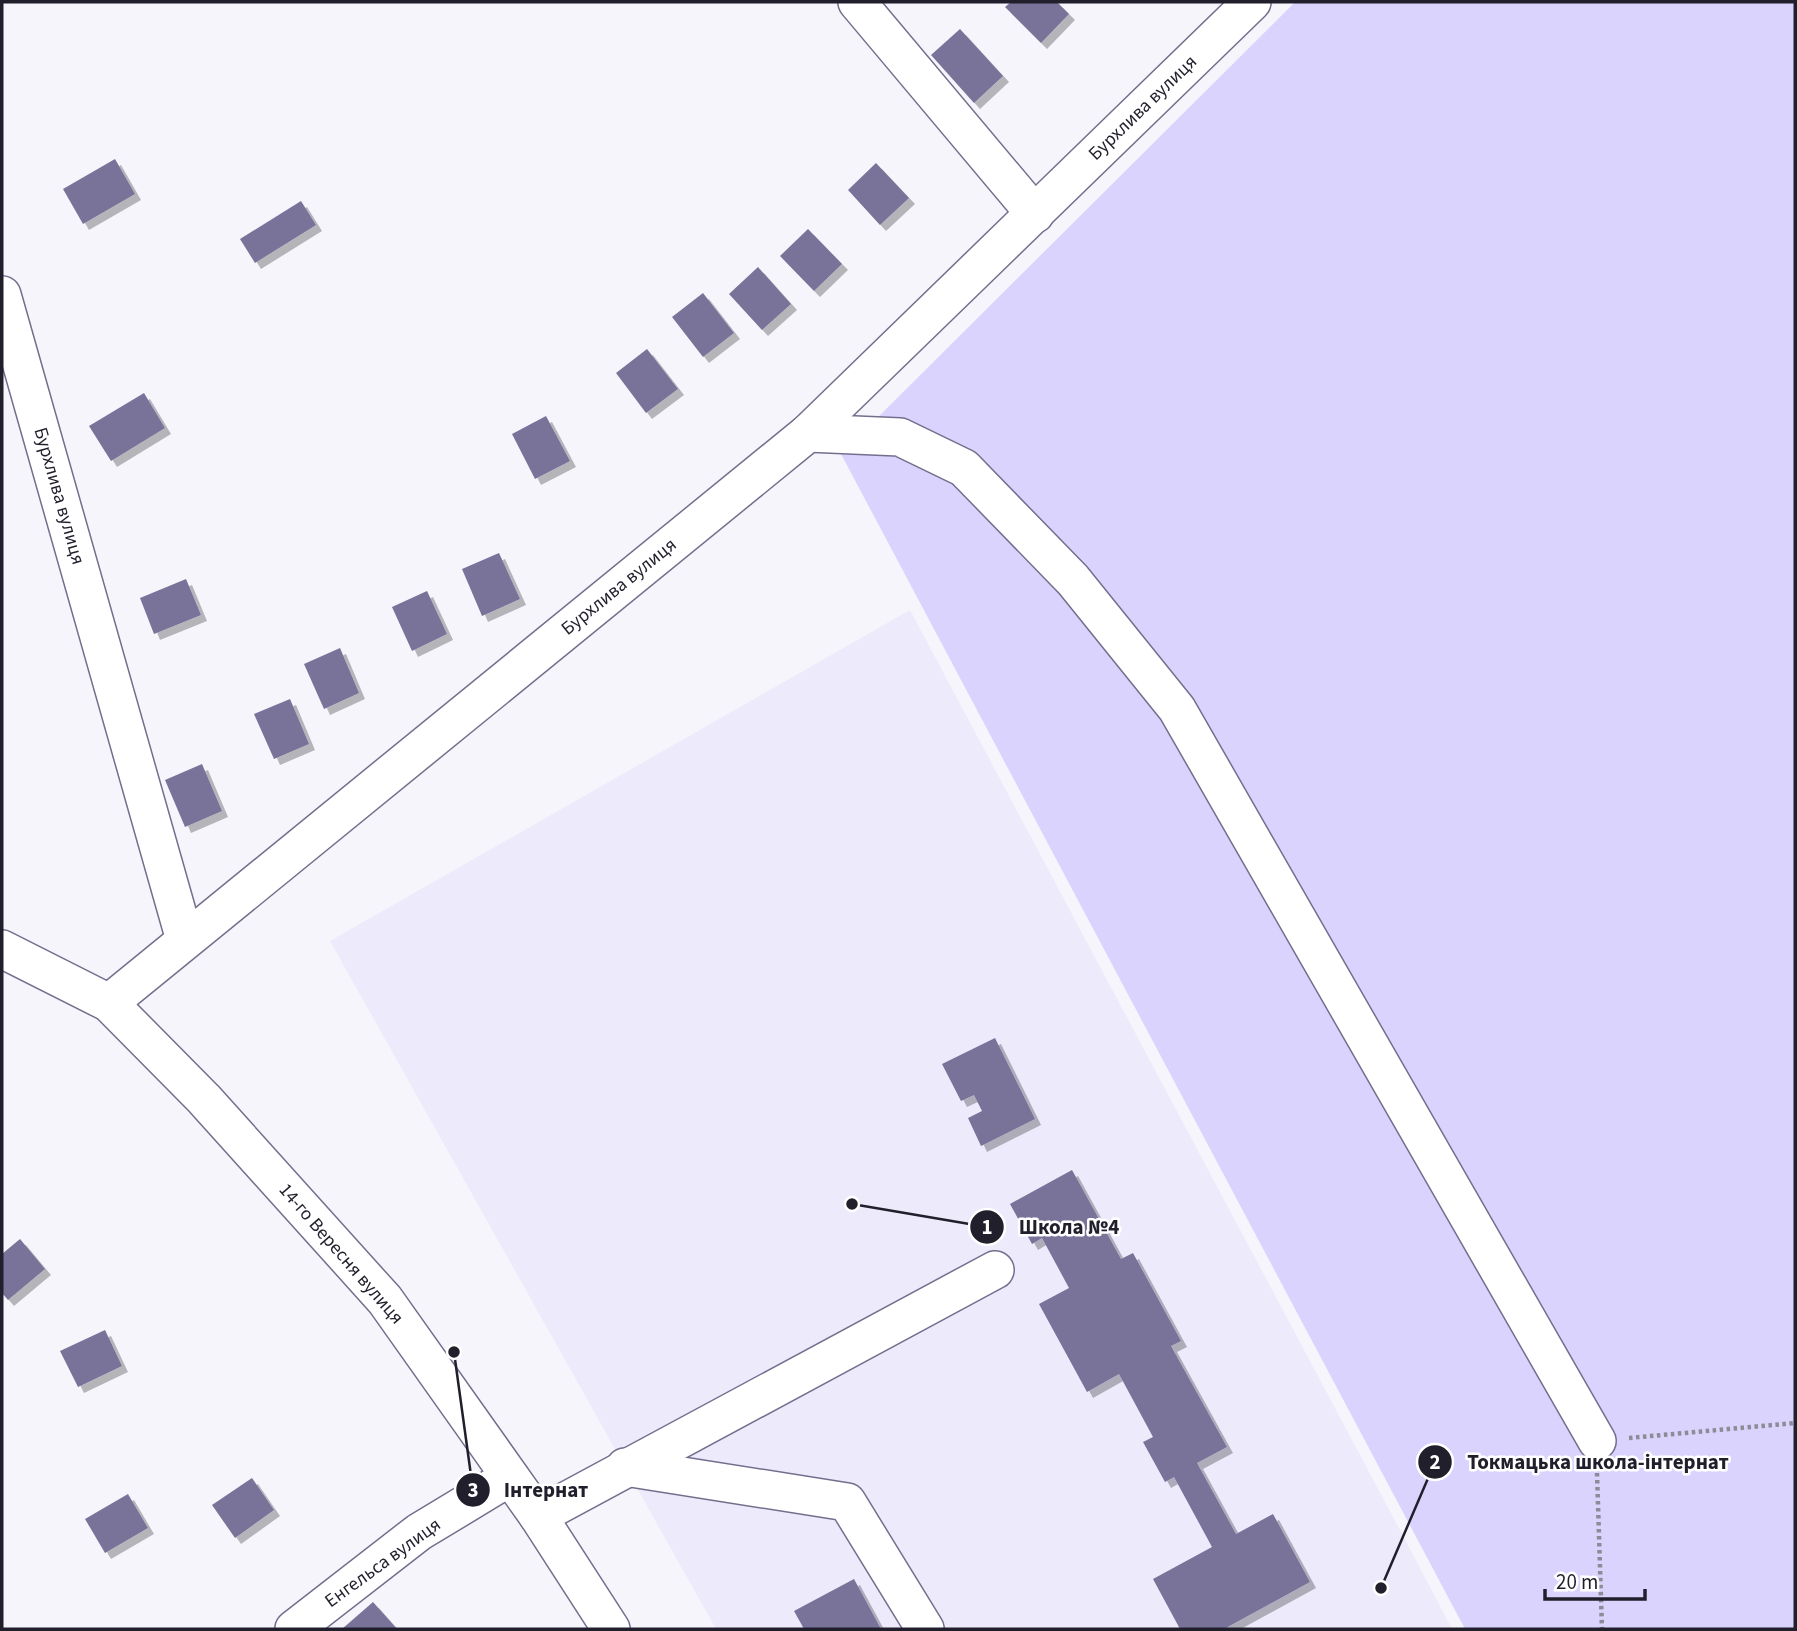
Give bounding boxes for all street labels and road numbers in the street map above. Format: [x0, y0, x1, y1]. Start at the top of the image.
street label: Бурхлива вулиця [1083, 49, 1203, 167]
street label: Бурхлива вулиця [26, 424, 92, 568]
street label: Бурхлива вулиця [555, 532, 683, 642]
street label: 14-го Вересня вулиця [272, 1178, 410, 1330]
street label: Енгельса вулиця [319, 1512, 447, 1614]

